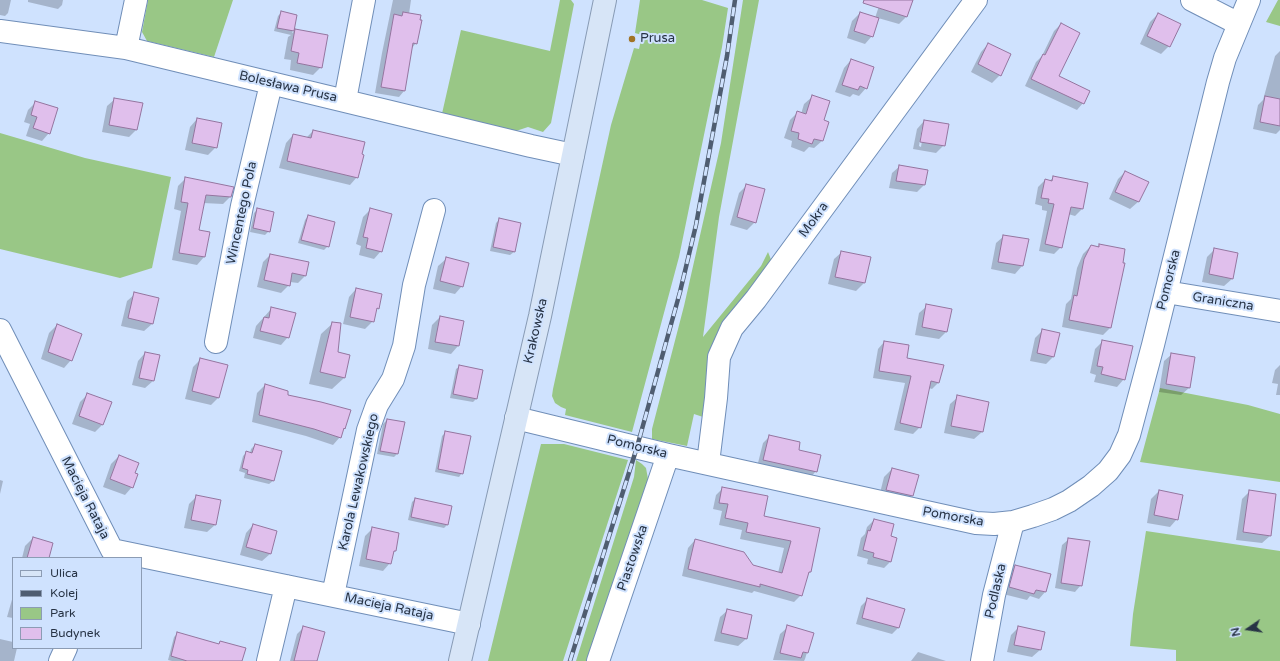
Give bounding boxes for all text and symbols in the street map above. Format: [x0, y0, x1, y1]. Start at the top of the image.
place label: Prusa [640, 31, 675, 47]
marker: Prusa [627, 34, 637, 44]
street label: Bolesława Prusa [237, 68, 339, 106]
street label: Wincentego Pola [223, 160, 261, 266]
street label: Mokra [796, 199, 832, 241]
street label: Pomorska [1154, 248, 1184, 312]
street label: Graniczna [1191, 289, 1255, 315]
street label: Krakowska [521, 297, 551, 365]
street label: Karola Lewakowskiego [336, 412, 382, 552]
street label: Pomorska [605, 432, 669, 462]
street label: Macieja Rataja [57, 454, 113, 542]
street label: Pomorska [921, 504, 985, 530]
street label: Piastowska [614, 523, 652, 593]
legend [12, 557, 142, 649]
street label: Podlaska [982, 562, 1010, 620]
text: Ulica [50, 566, 78, 580]
text: Kolej [50, 586, 78, 600]
street label: Macieja Rataja [343, 590, 435, 624]
text: Park [50, 606, 76, 620]
north arrow [1228, 609, 1268, 649]
text: Budynek [50, 626, 100, 640]
text: N [1228, 626, 1243, 638]

